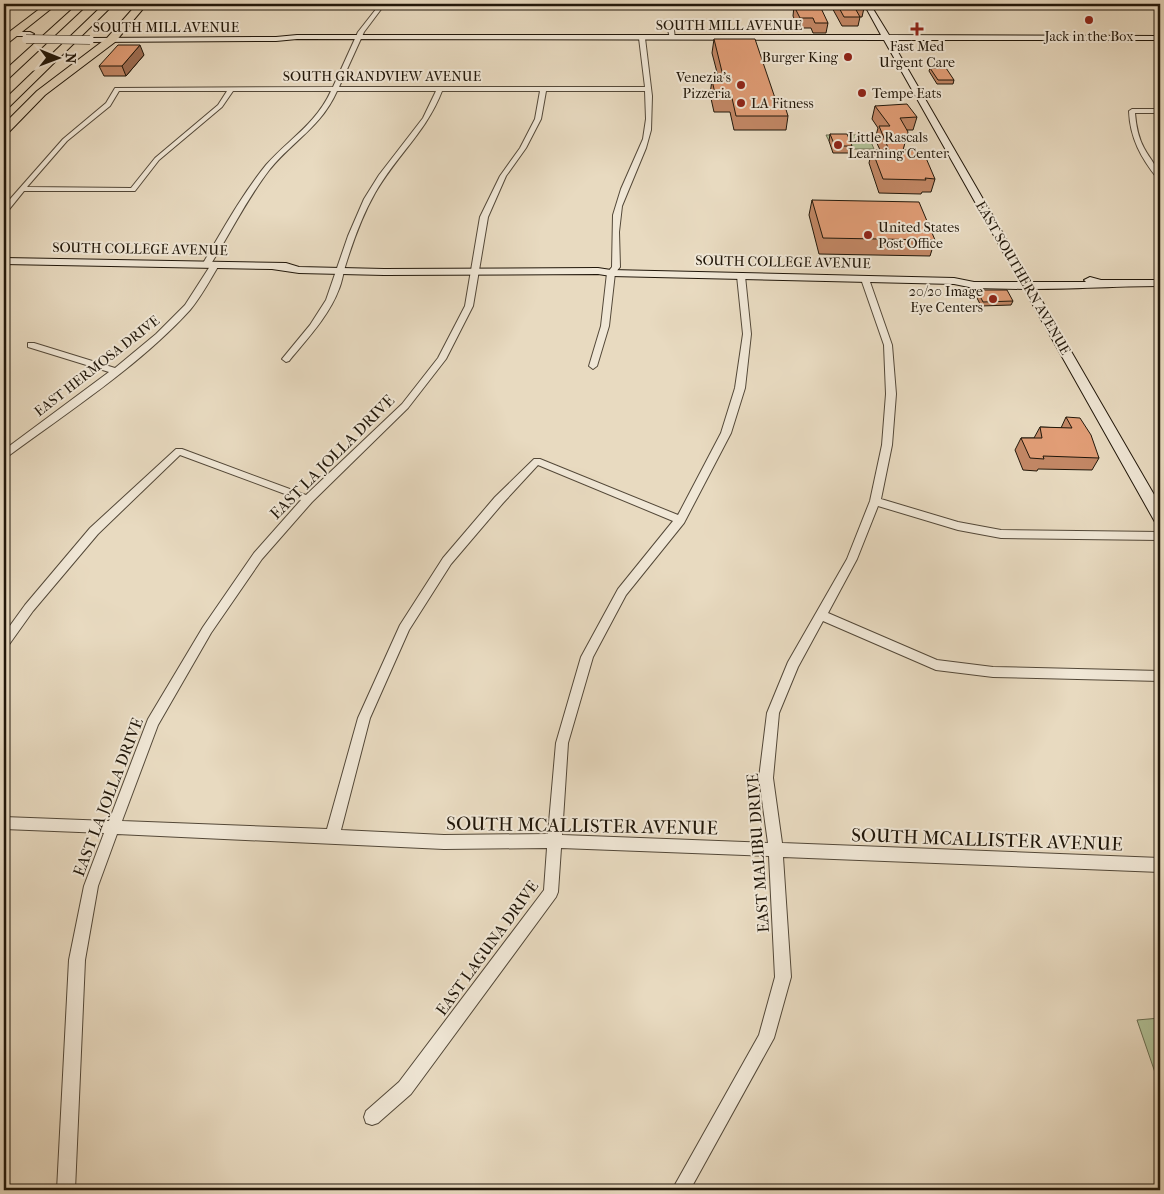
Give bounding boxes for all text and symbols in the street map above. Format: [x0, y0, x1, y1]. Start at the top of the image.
marker: Jack in the Box [1083, 14, 1095, 26]
street label: SOUTH MILL AVENUE [656, 17, 803, 34]
street label: SOUTH MILL AVENUE [93, 19, 240, 36]
marker: Fast Med Urgent Care [910, 22, 924, 36]
place label: Jack in the Box [1044, 28, 1134, 45]
north arrow [32, 32, 82, 82]
place label: Fast Med Urgent Care [879, 38, 955, 71]
place label: Burger King [762, 49, 839, 66]
marker: Burger King [842, 51, 854, 63]
text: N [62, 53, 79, 64]
street label: SOUTH GRANDVIEW AVENUE [283, 68, 482, 85]
place label: Venezia's Pizzeria [675, 69, 732, 102]
marker: Venezia's Pizzeria [735, 79, 747, 91]
place label: Tempe Eats [872, 85, 942, 102]
marker: Tempe Eats [856, 87, 868, 99]
place label: LA Fitness [751, 95, 814, 112]
marker: LA Fitness [735, 97, 747, 109]
place label: Little Rascals Learning Center [848, 129, 949, 162]
marker: Little Rascals Learning Center [832, 139, 844, 151]
street label: EAST SOUTHERN AVENUE [972, 198, 1074, 358]
place label: United States Post Office [878, 219, 959, 252]
marker: United States Post Office [862, 229, 874, 241]
street label: SOUTH COLLEGE AVENUE [52, 239, 228, 259]
street label: SOUTH COLLEGE AVENUE [695, 252, 871, 272]
place label: 20/20 Image Eye Centers [909, 283, 983, 316]
marker: 20/20 Image Eye Centers [987, 293, 999, 305]
street label: EAST HERMOSA DRIVE [31, 312, 163, 420]
street label: EAST LA JOLLA DRIVE [266, 391, 398, 523]
street label: EAST LA JOLLA DRIVE [69, 715, 147, 879]
street label: EAST MALIBU DRIVE [743, 772, 773, 933]
street label: SOUTH MCALLISTER AVENUE [446, 813, 718, 839]
street label: SOUTH MCALLISTER AVENUE [851, 824, 1124, 856]
street label: EAST LAGUNA DRIVE [432, 877, 542, 1019]

